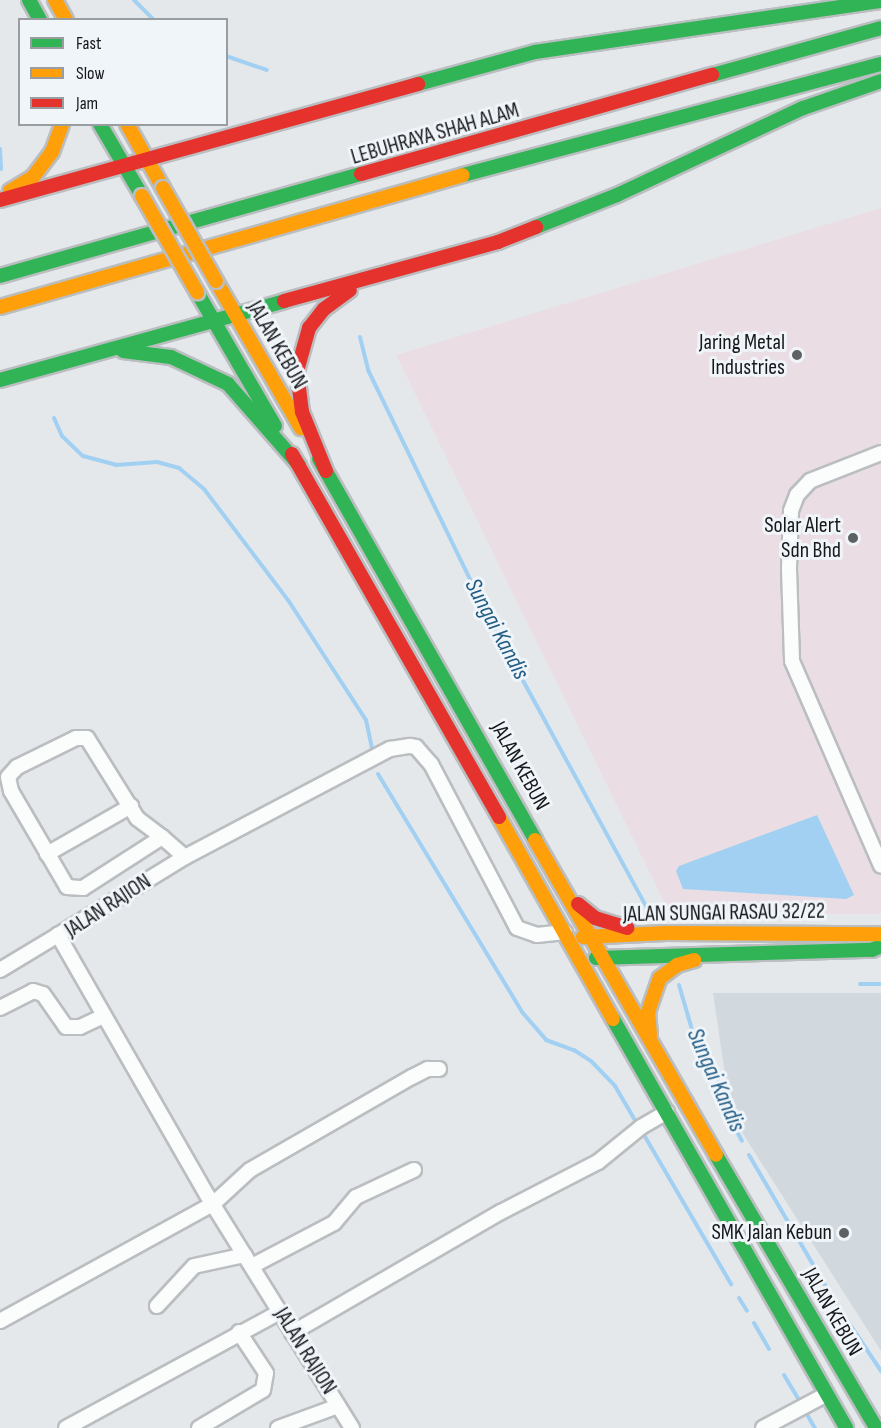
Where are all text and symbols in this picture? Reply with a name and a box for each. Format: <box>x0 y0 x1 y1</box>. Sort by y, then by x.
legend <box>18 18 228 126</box>
text: Fast <box>76 33 101 54</box>
text: Slow <box>76 63 105 84</box>
text: Jam <box>76 93 98 114</box>
street label: LEBUHRAYA SHAH ALAM <box>348 97 522 171</box>
street label: JALAN KEBUN <box>241 296 313 394</box>
place label: Jaring Metal Industries <box>699 329 785 380</box>
marker: Jaring Metal Industries <box>790 348 804 362</box>
place label: Solar Alert Sdn Bhd <box>764 512 841 564</box>
marker: Solar Alert Sdn Bhd <box>846 531 860 545</box>
water label: Sungai Kandis <box>458 574 536 684</box>
street label: JALAN KEBUN <box>485 717 555 815</box>
street label: JALAN RAJION <box>60 868 156 944</box>
street label: JALAN SUNGAI RASAU 32/22 <box>623 898 825 928</box>
water label: Sungai Kandis <box>680 1024 752 1136</box>
place label: SMK Jalan Kebun <box>711 1220 832 1246</box>
marker: SMK Jalan Kebun <box>837 1226 851 1240</box>
street label: JALAN KEBUN <box>796 1263 868 1361</box>
street label: JALAN RAJION <box>268 1303 342 1399</box>

